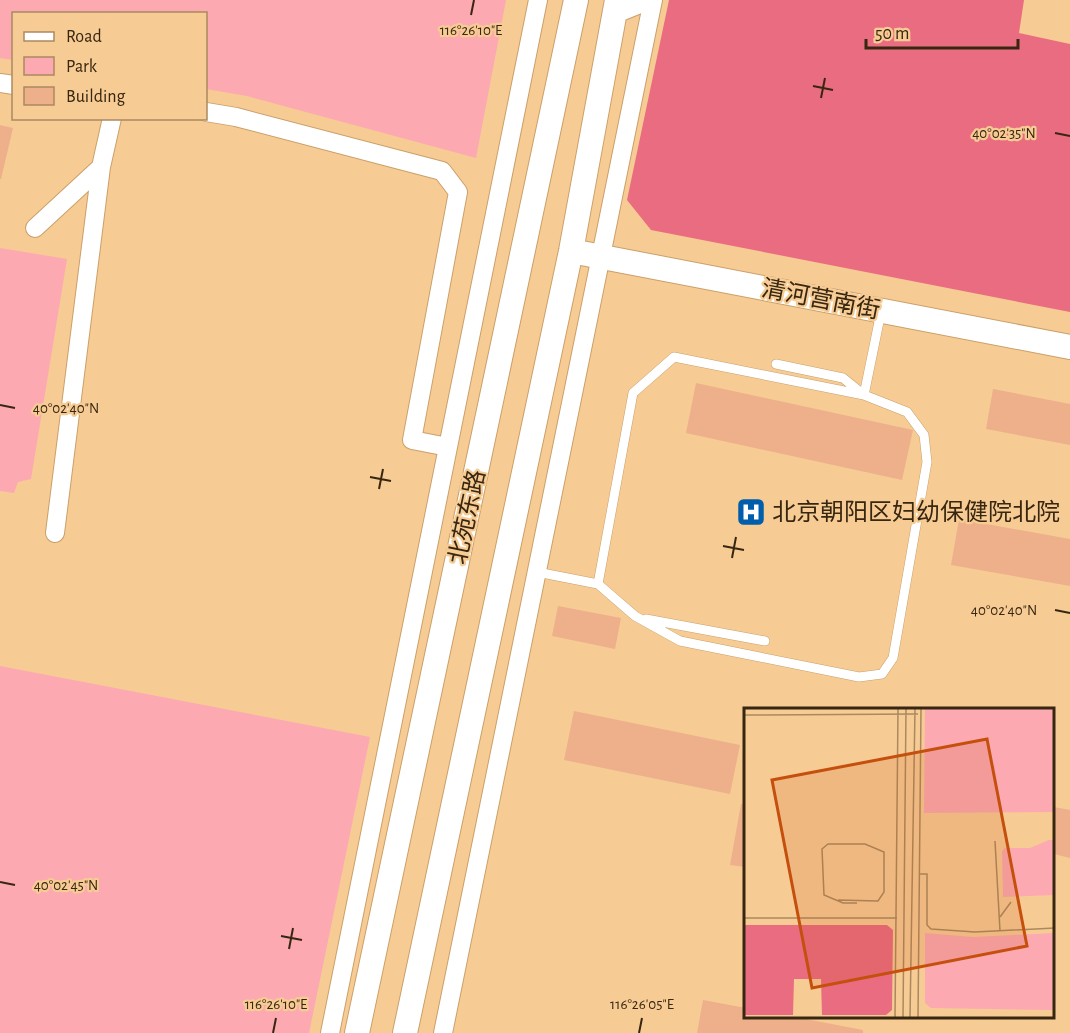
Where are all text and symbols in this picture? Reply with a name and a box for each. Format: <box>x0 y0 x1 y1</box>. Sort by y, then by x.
legend <box>12 12 207 120</box>
scale bar <box>866 12 1018 50</box>
text: 116°26'10"E <box>440 23 502 38</box>
text: 50 m <box>875 25 909 43</box>
text: Road <box>66 28 102 46</box>
text: Park <box>66 58 98 76</box>
text: Building <box>66 88 126 106</box>
text: 40°02'35"N <box>972 126 1036 141</box>
street label: 清河营南街 <box>760 275 882 323</box>
text: 40°02'40"N <box>33 401 99 416</box>
street label: 北苑东路 <box>444 467 490 567</box>
hospital icon: 北京朝阳区妇幼保健院北院 <box>735 496 767 528</box>
place label: 北京朝阳区妇幼保健院北院 <box>772 499 1060 525</box>
text: 40°02'40"N <box>971 603 1037 618</box>
inset map <box>744 708 1055 1018</box>
text: 40°02'45"N <box>34 878 98 893</box>
text: 116°26'10"E <box>245 997 307 1012</box>
text: 116°26'05"E <box>610 997 674 1012</box>

